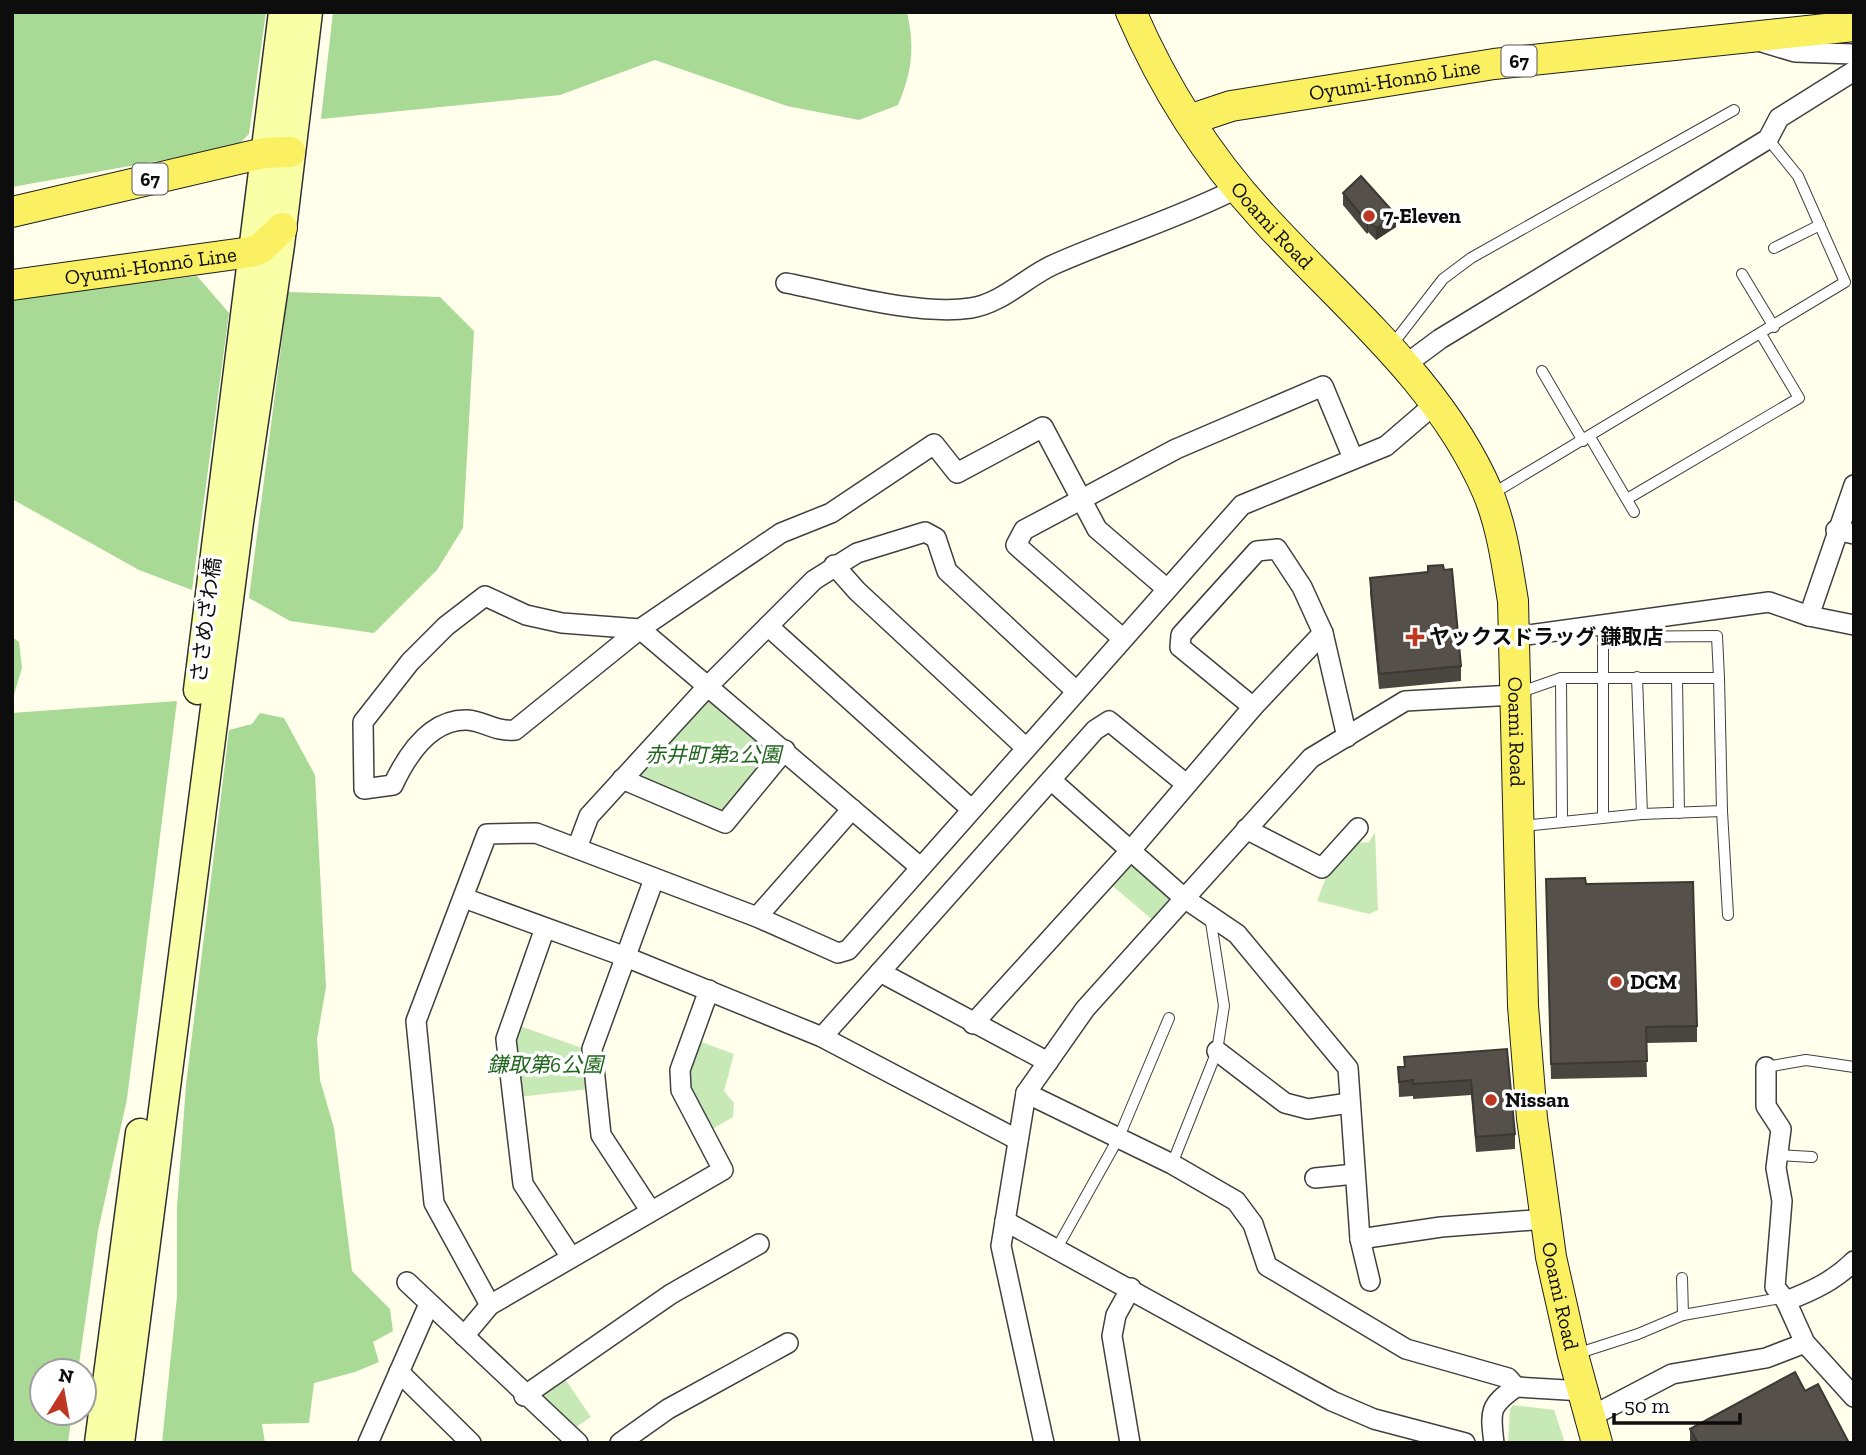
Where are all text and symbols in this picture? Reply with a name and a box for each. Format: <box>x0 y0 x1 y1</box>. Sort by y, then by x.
road number: 67 <box>1502 45 1536 76</box>
street label: Oyumi-Honnō Line <box>1307 53 1482 105</box>
road number: 67 <box>132 164 168 195</box>
street label: Ooami Road <box>1226 176 1319 274</box>
place label: 7-Eleven <box>1383 203 1462 228</box>
marker: 7-Eleven <box>1361 208 1377 224</box>
street label: Oyumi-Honnō Line <box>63 241 238 290</box>
street label: ささめざわ橋 <box>185 556 226 684</box>
place label: ヤックスドラッグ 鎌取店 <box>1429 624 1663 649</box>
marker: ヤックスドラッグ 鎌取店 <box>1407 629 1423 645</box>
street label: Ooami Road <box>1503 676 1531 788</box>
park label: 赤井町第2公園 <box>645 742 784 767</box>
place label: DCM <box>1630 969 1677 994</box>
marker: DCM <box>1608 974 1624 990</box>
park label: 鎌取第6公園 <box>487 1052 606 1077</box>
place label: Nissan <box>1505 1087 1570 1112</box>
marker: Nissan <box>1483 1092 1499 1108</box>
street label: Ooami Road <box>1537 1240 1585 1353</box>
north arrow <box>28 1357 98 1427</box>
text: N <box>57 1363 75 1388</box>
scale bar <box>1614 1382 1740 1426</box>
text: 50 m <box>1624 1393 1670 1418</box>

